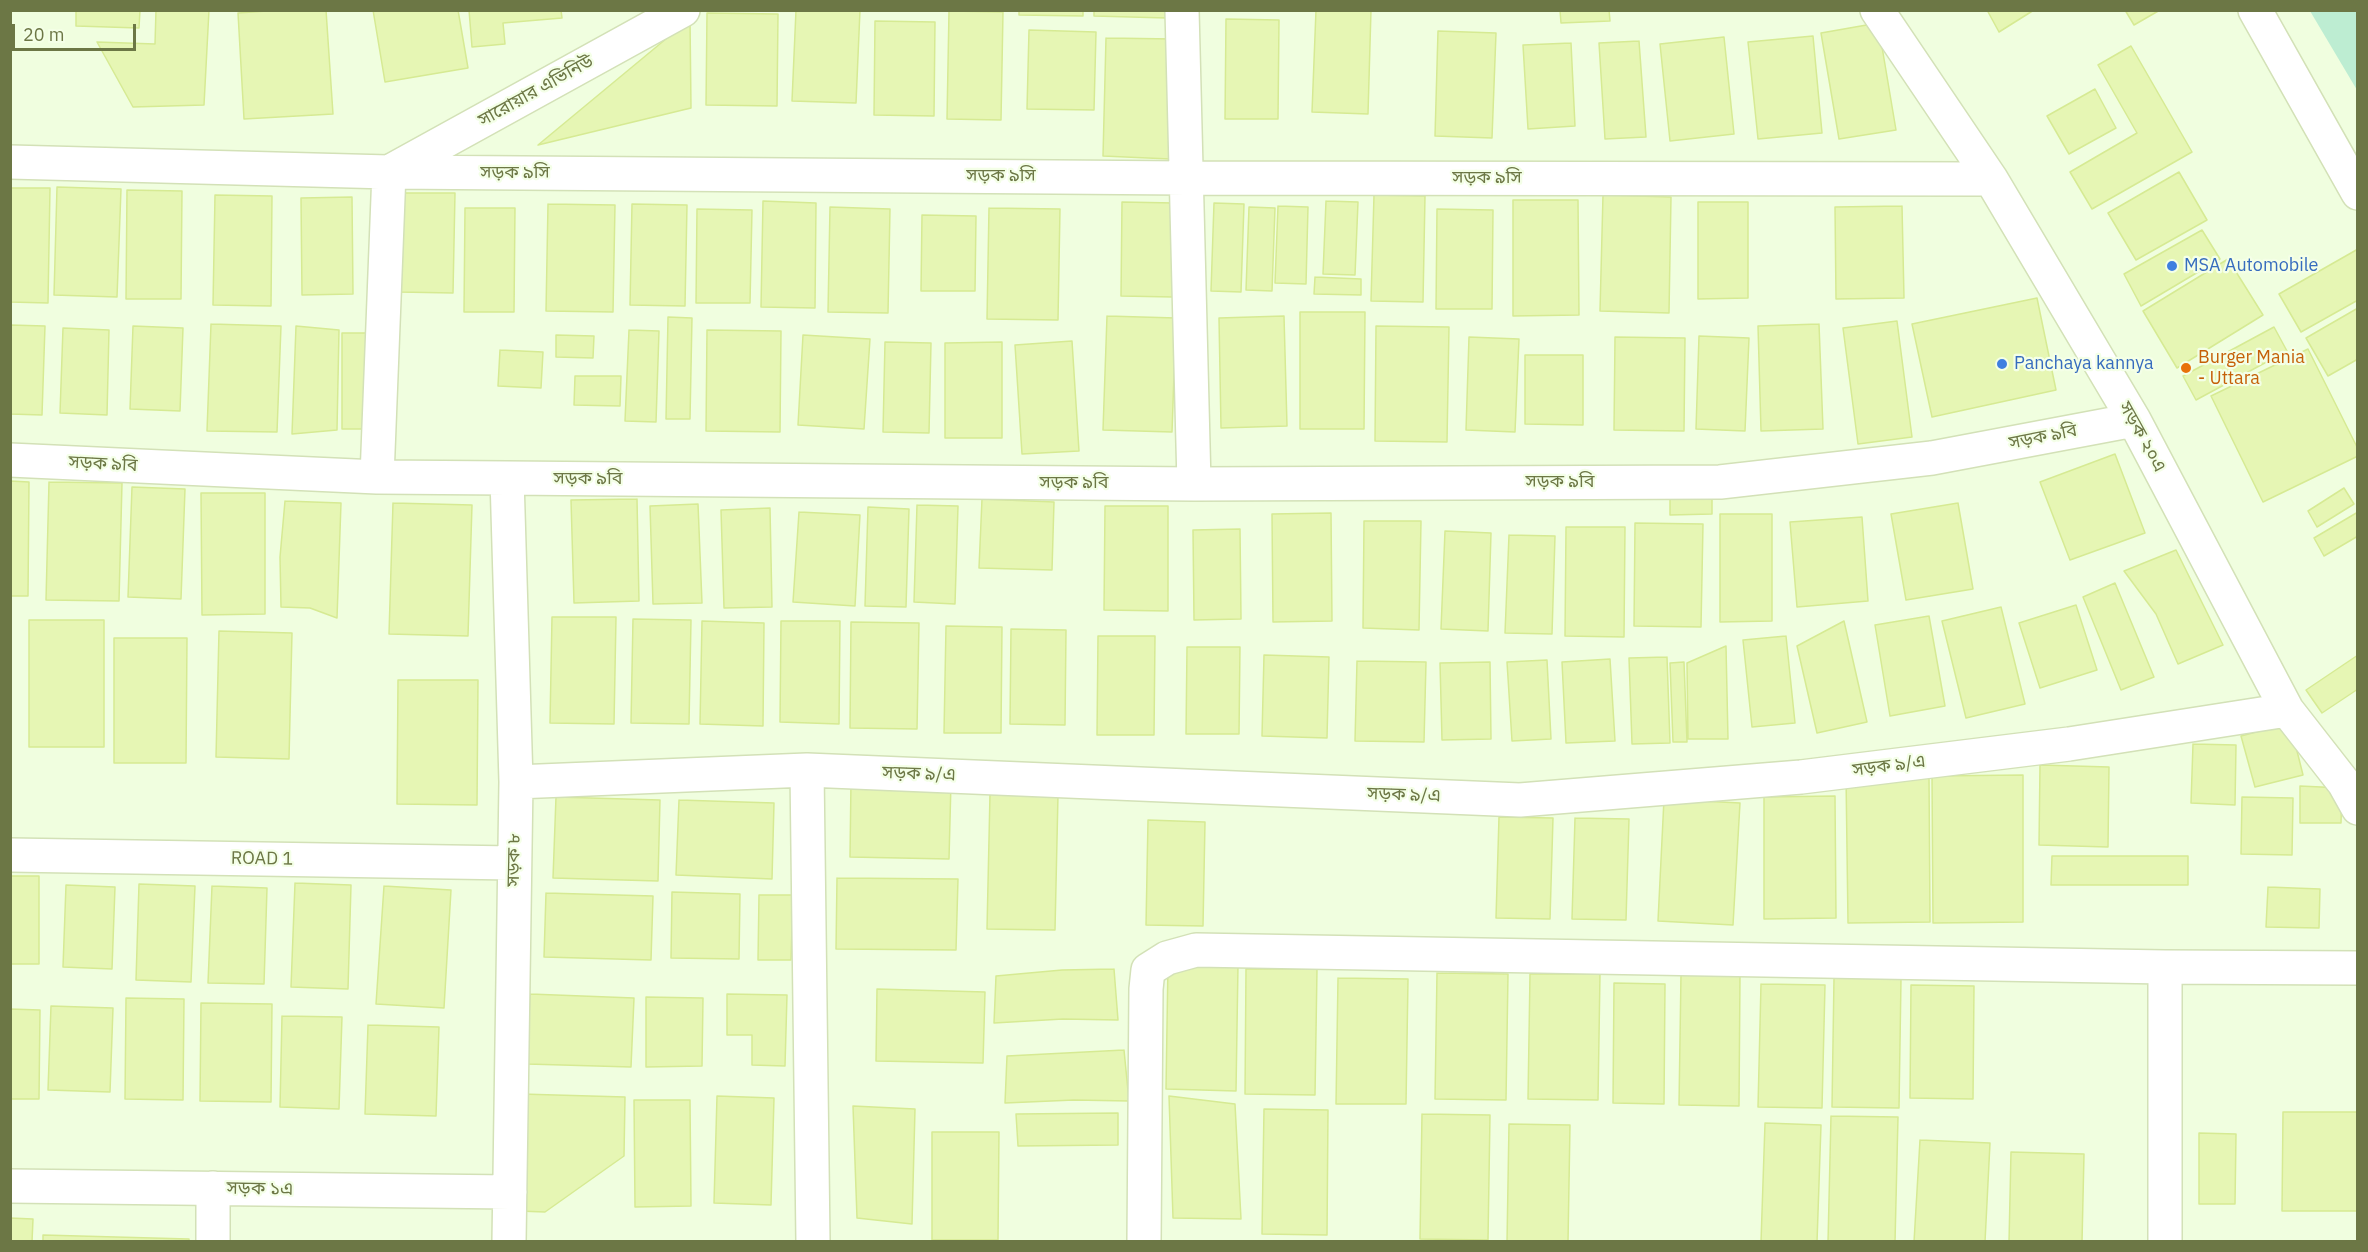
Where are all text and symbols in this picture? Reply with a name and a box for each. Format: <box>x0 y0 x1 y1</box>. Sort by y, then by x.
scale bar <box>15 12 140 50</box>
text: 20 m <box>23 23 65 46</box>
street label: সারোয়ার এভিনিউ <box>475 51 597 131</box>
street label: সড়ক ৯সি <box>480 162 550 184</box>
street label: সড়ক ৯সি <box>966 165 1036 187</box>
street label: সড়ক ৯সি <box>1452 167 1522 189</box>
place label: MSA Automobile <box>2184 255 2318 277</box>
marker: MSA Automobile <box>2165 259 2179 273</box>
place label: Burger Mania - Uttara <box>2198 347 2305 389</box>
place label: Panchaya kannya <box>2014 353 2154 375</box>
marker: Panchaya kannya <box>1995 357 2009 371</box>
marker: Burger Mania - Uttara <box>2179 361 2193 375</box>
street label: সড়ক ২০এ <box>2114 398 2170 476</box>
street label: সড়ক ৯বি <box>2007 420 2079 454</box>
street label: সড়ক ৯বি <box>68 451 138 477</box>
street label: সড়ক ৯বি <box>554 468 622 490</box>
street label: সড়ক ৯বি <box>1526 471 1594 493</box>
street label: সড়ক ৯বি <box>1040 472 1108 494</box>
street label: সড়ক ৯/এ <box>1851 751 1927 781</box>
street label: সড়ক ৯/এ <box>882 762 956 786</box>
street label: সড়ক ৯/এ <box>1367 783 1441 807</box>
street label: সড়ক ৮ <box>503 833 525 887</box>
street label: ROAD 1 <box>231 848 293 870</box>
street label: সড়ক ১এ <box>227 1178 293 1200</box>

